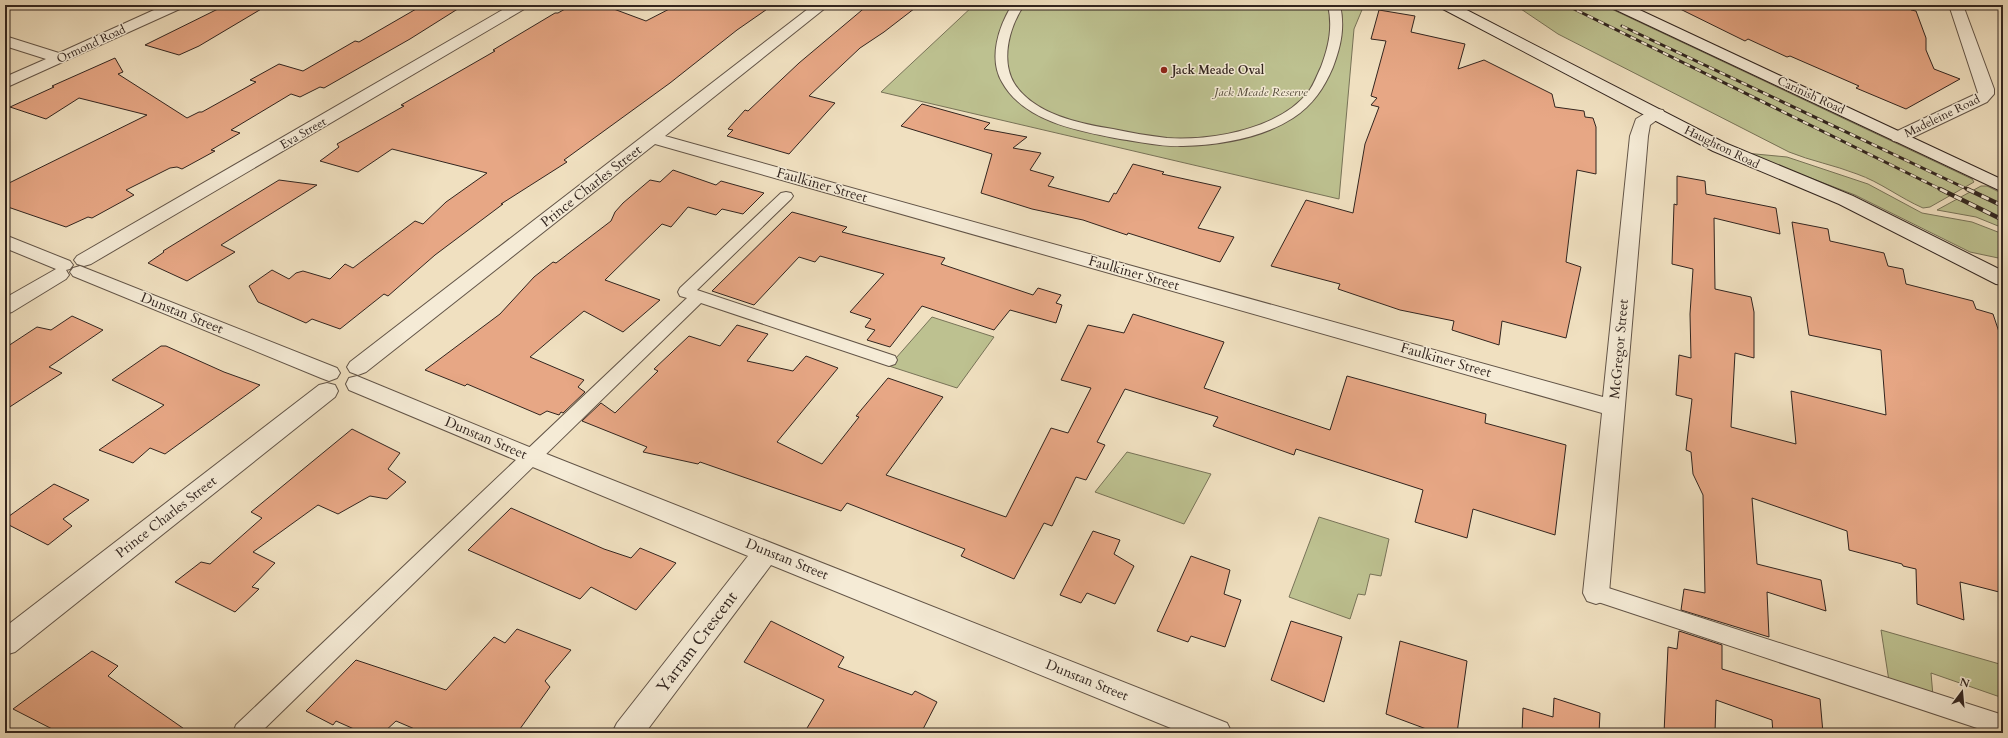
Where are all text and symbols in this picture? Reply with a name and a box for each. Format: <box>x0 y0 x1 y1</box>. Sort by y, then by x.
street label: Ormond Road <box>54 21 129 67</box>
place label: Jack Meade Oval <box>1170 62 1265 78</box>
marker: Jack Meade Oval <box>1159 65 1169 75</box>
street label: Carinish Road <box>1775 72 1848 118</box>
park label: Jack Meade Reserve <box>1211 84 1308 100</box>
street label: Madeleine Road <box>1902 91 1983 141</box>
street label: Eva Street <box>277 113 329 153</box>
street label: Haughton Road <box>1682 122 1763 172</box>
street label: Prince Charles Street <box>537 140 646 231</box>
street label: Faulkiner Street <box>774 163 870 207</box>
street label: Faulkiner Street <box>1086 251 1182 295</box>
street label: Dunstan Street <box>138 288 227 338</box>
street label: McGregor Street <box>1605 298 1633 400</box>
street label: Faulkiner Street <box>1398 338 1494 382</box>
street label: Dunstan Street <box>442 412 531 464</box>
street label: Prince Charles Street <box>112 471 221 562</box>
street label: Dunstan Street <box>743 534 832 584</box>
street label: Yarram Crescent <box>651 586 743 698</box>
street label: Dunstan Street <box>1043 655 1132 705</box>
north arrow <box>1942 672 1982 712</box>
text: N <box>1958 674 1972 692</box>

